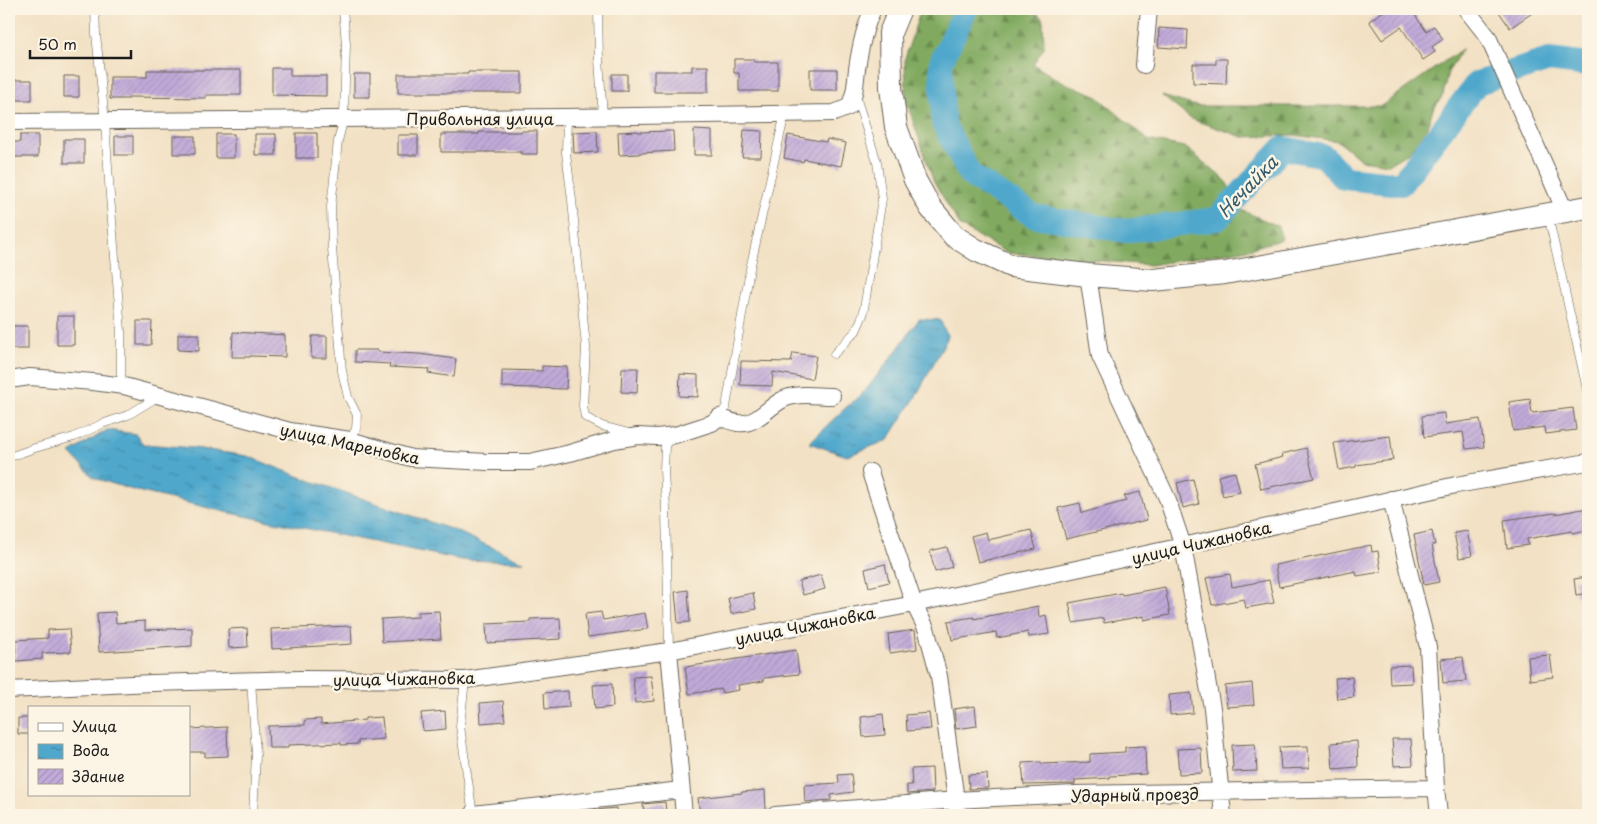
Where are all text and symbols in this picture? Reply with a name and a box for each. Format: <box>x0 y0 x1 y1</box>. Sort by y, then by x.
scale bar <box>30 28 131 60</box>
text: 50 m <box>38 32 77 55</box>
street label: Привольная улица <box>406 106 554 130</box>
water label: Нечайка <box>1211 149 1284 223</box>
street label: улица Мареновка <box>278 416 422 470</box>
street label: улица Чижановка <box>1129 514 1273 570</box>
street label: улица Чижановка <box>733 600 877 650</box>
street label: улица Чижановка <box>333 665 475 691</box>
legend <box>28 706 190 796</box>
text: Улица <box>72 714 117 737</box>
text: Вода <box>72 738 110 761</box>
text: Здание <box>72 764 125 787</box>
street label: Ударный проезд <box>1071 781 1199 807</box>

